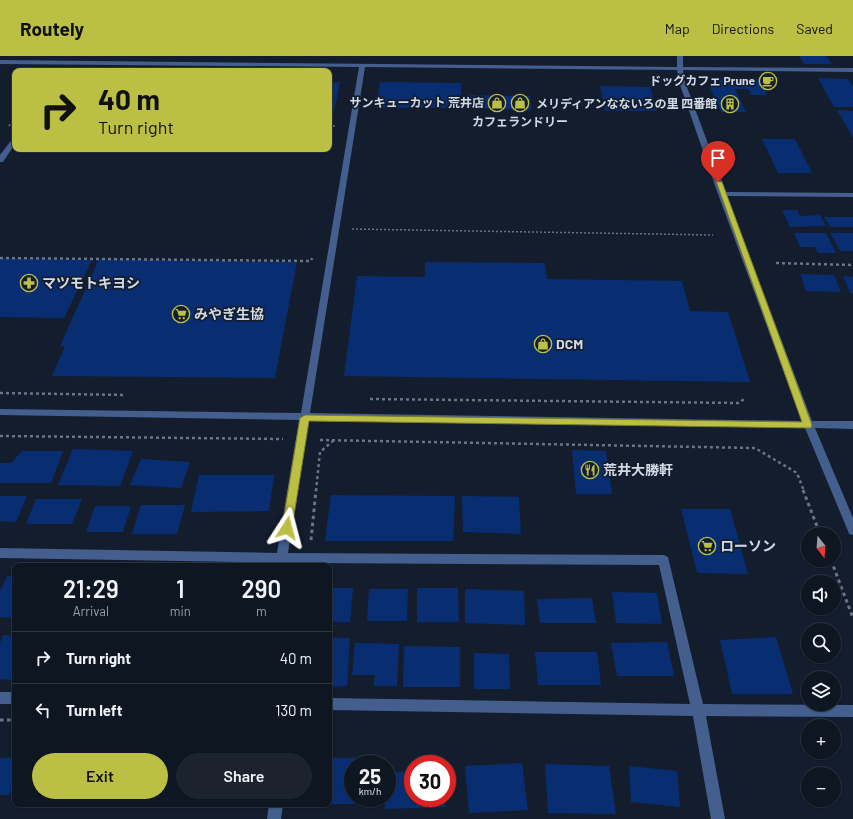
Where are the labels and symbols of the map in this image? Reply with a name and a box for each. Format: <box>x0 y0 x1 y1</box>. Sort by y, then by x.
cafe icon: ドッグカフェ Prune <box>758 71 778 91</box>
place label: ドッグカフェ Prune <box>649 73 755 87</box>
shop icon: サンキューカット 荒井店 <box>487 93 507 113</box>
shop icon: カフェランドリー <box>510 93 530 113</box>
building icon: メリディアンなないろの里 四番館 <box>720 94 740 114</box>
place label: サンキューカット 荒井店 <box>350 95 484 109</box>
place label: メリディアンなないろの里 四番館 <box>536 96 717 110</box>
place label: カフェランドリー <box>472 114 568 128</box>
pin <box>701 141 735 182</box>
pharmacy icon: マツモトキヨシ <box>19 273 39 293</box>
place label: マツモトキヨシ <box>42 274 140 291</box>
supermarket icon: みやぎ生協 <box>171 304 191 324</box>
place label: みやぎ生協 <box>194 305 264 322</box>
shop icon: DCM <box>533 334 553 354</box>
place label: DCM <box>556 335 583 352</box>
restaurant icon: 荒井大勝軒 <box>580 460 600 480</box>
place label: 荒井大勝軒 <box>603 461 673 478</box>
position arrow <box>266 507 308 549</box>
north arrow <box>801 527 841 567</box>
supermarket icon: ローソン <box>697 536 717 556</box>
place label: ローソン <box>720 537 776 554</box>
speed limit sign: 30 <box>404 755 456 807</box>

